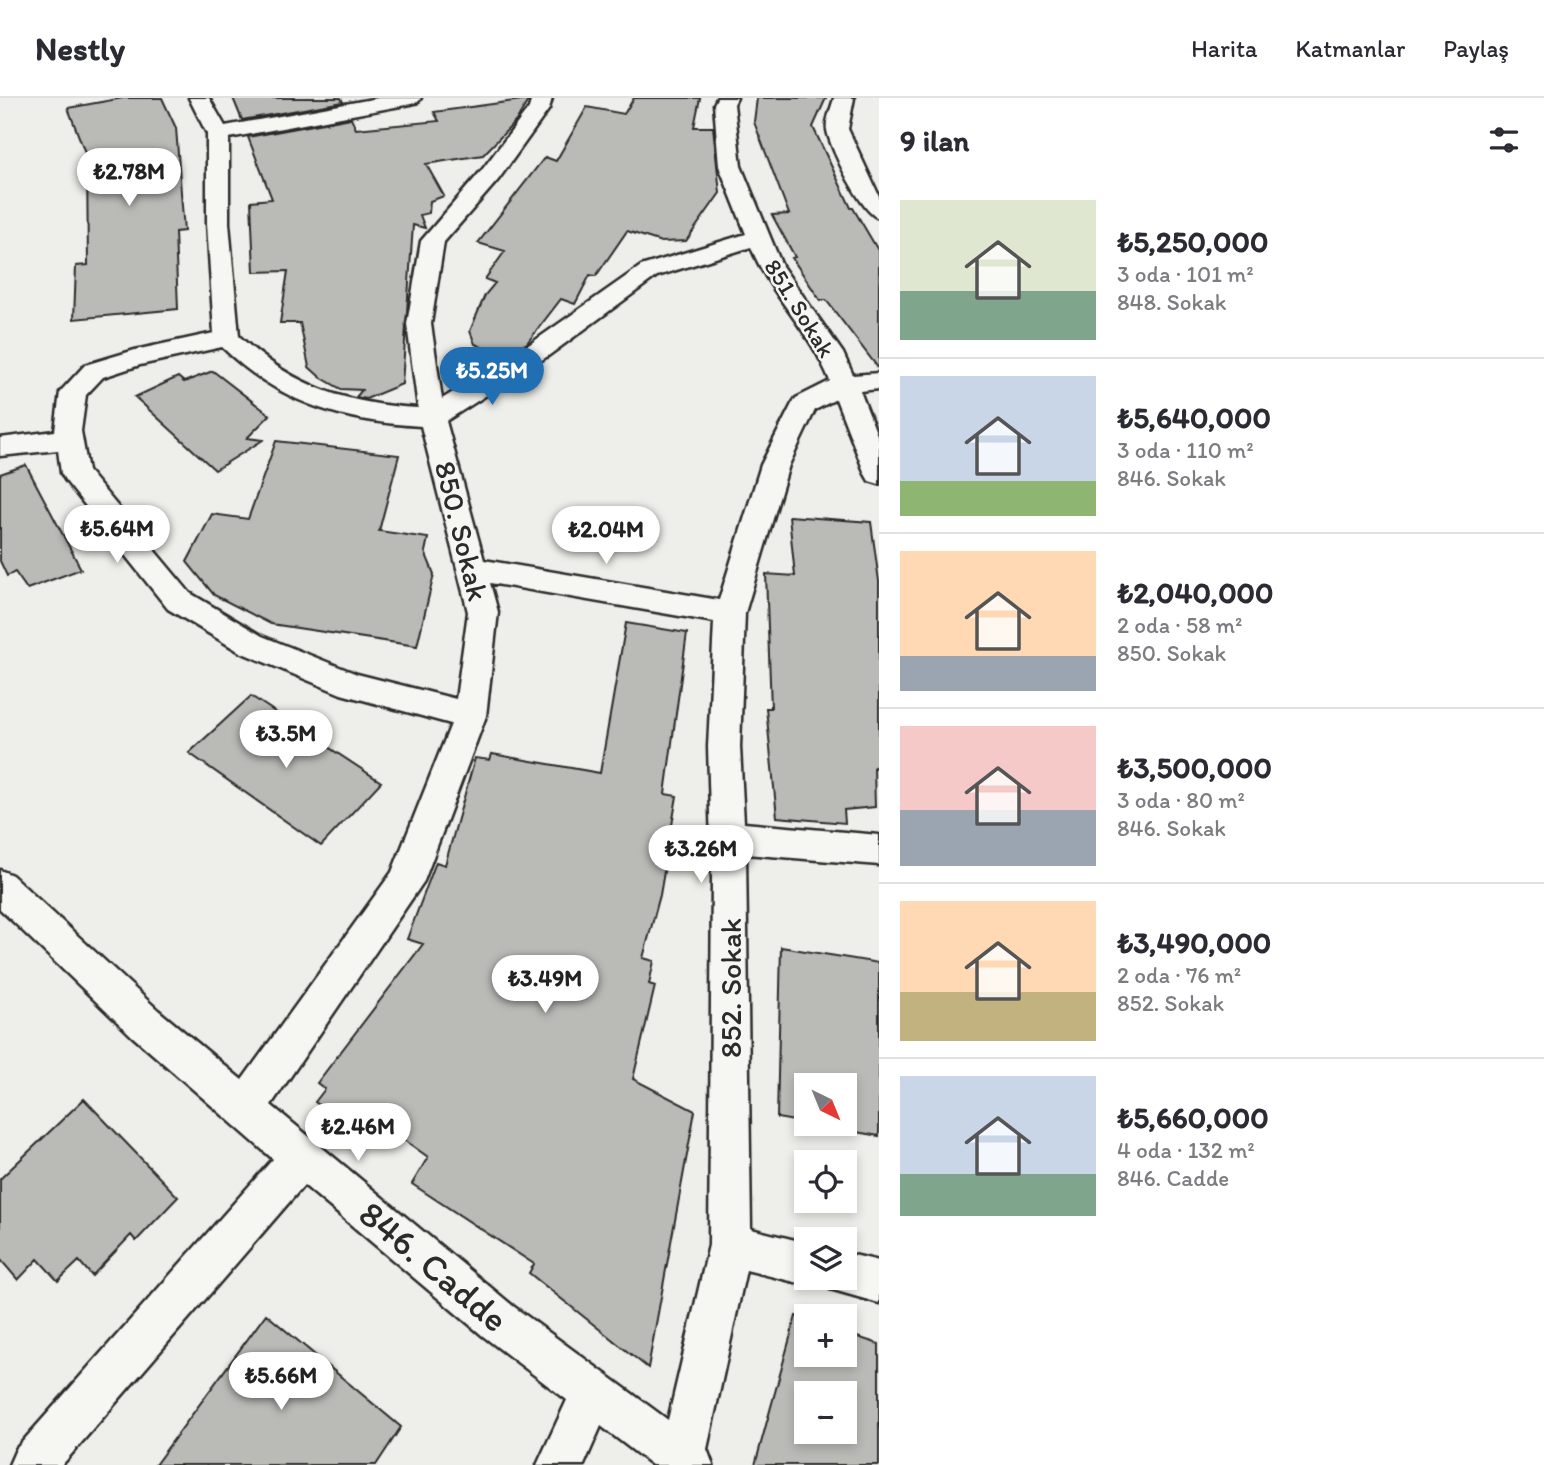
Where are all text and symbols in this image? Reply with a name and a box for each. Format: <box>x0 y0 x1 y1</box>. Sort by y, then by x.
text: Nestly <box>35 29 125 68</box>
text: Harita <box>1191 34 1257 63</box>
text: Katmanlar <box>1295 34 1405 63</box>
text: Paylaş <box>1443 34 1509 63</box>
icon: filters <box>1485 121 1523 159</box>
text: 9 ilan <box>900 122 969 159</box>
pin: ₺2.78M <box>72 148 186 208</box>
text: ₺2.78M <box>93 157 165 185</box>
text: ₺5,250,000 <box>1117 223 1269 260</box>
icon: home <box>956 228 1040 312</box>
street label: 851. Sokak <box>758 253 842 363</box>
text: 3 oda · 101 m² <box>1117 260 1254 288</box>
text: 848. Sokak <box>1117 288 1227 316</box>
pin: ₺5.25M <box>435 348 549 407</box>
text: ₺5.25M <box>456 356 528 384</box>
text: ₺5,640,000 <box>1117 399 1271 436</box>
icon: home <box>956 404 1040 488</box>
text: 3 oda · 110 m² <box>1117 436 1254 464</box>
street label: 850. Sokak <box>427 457 497 605</box>
text: 846. Sokak <box>1117 464 1226 492</box>
pin: ₺5.64M <box>60 505 174 565</box>
pin: ₺2.04M <box>549 506 663 566</box>
text: ₺5.64M <box>80 514 154 542</box>
text: ₺2.04M <box>568 515 644 543</box>
text: ₺2,040,000 <box>1117 574 1274 611</box>
icon: home <box>956 579 1040 663</box>
text: 2 oda · 58 m² <box>1117 611 1242 639</box>
text: 850. Sokak <box>1117 639 1226 667</box>
pin: ₺3.5M <box>237 710 335 770</box>
text: ₺3.5M <box>256 719 316 747</box>
text: ₺3,500,000 <box>1117 749 1272 786</box>
icon: home <box>956 754 1040 838</box>
text: 3 oda · 80 m² <box>1117 786 1245 814</box>
text: 846. Sokak <box>1117 814 1226 842</box>
pin: ₺3.26M <box>644 826 758 885</box>
text: ₺3.26M <box>665 834 737 862</box>
street label: 852. Sokak <box>712 918 749 1058</box>
text: ₺3,490,000 <box>1117 924 1271 961</box>
icon: home <box>956 929 1040 1013</box>
pin: ₺3.49M <box>488 956 602 1015</box>
text: 2 oda · 76 m² <box>1117 961 1241 989</box>
text: ₺3.49M <box>508 964 582 992</box>
text: 852. Sokak <box>1117 989 1224 1017</box>
north arrow <box>794 1073 858 1136</box>
map controls <box>794 1073 857 1444</box>
text: ₺5,660,000 <box>1117 1099 1269 1136</box>
pin: ₺2.46M <box>301 1104 415 1163</box>
icon: home <box>956 1104 1040 1188</box>
text: ₺2.46M <box>321 1112 395 1140</box>
text: 4 oda · 132 m² <box>1117 1136 1255 1164</box>
button: locate <box>794 1150 857 1213</box>
text: 846. Cadde <box>1117 1164 1229 1192</box>
street label: 846. Cadde <box>351 1191 517 1341</box>
button: layers <box>794 1227 857 1290</box>
button: + <box>794 1304 857 1367</box>
pin: ₺5.66M <box>224 1352 338 1412</box>
text: ₺5.66M <box>245 1361 317 1389</box>
button: − <box>794 1381 857 1444</box>

